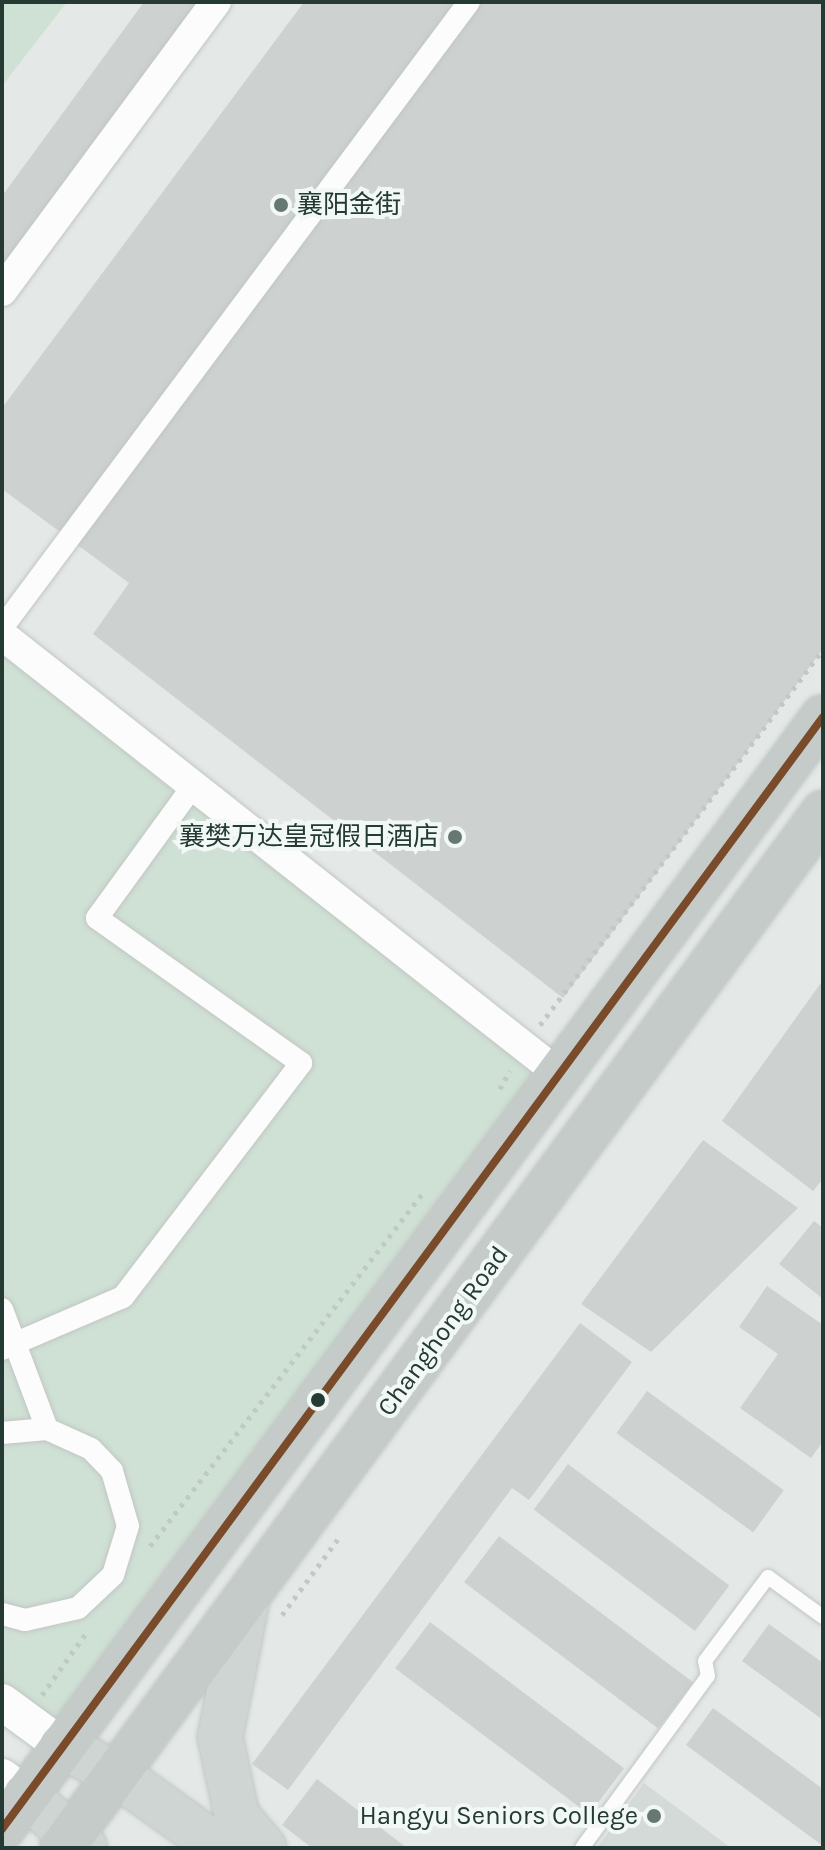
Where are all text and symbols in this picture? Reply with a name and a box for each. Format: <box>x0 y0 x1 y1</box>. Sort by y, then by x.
place label: 襄阳金街 <box>297 189 401 221</box>
marker: 襄阳金街 <box>272 196 290 214</box>
place label: 襄樊万达皇冠假日酒店 <box>179 821 439 853</box>
marker: 襄樊万达皇冠假日酒店 <box>446 828 464 846</box>
street label: Changhong Road <box>371 1240 515 1422</box>
unlabelled marker <box>310 1392 326 1408</box>
place label: Hangyu Seniors College <box>359 1800 638 1832</box>
marker: Hangyu Seniors College <box>645 1807 663 1825</box>

